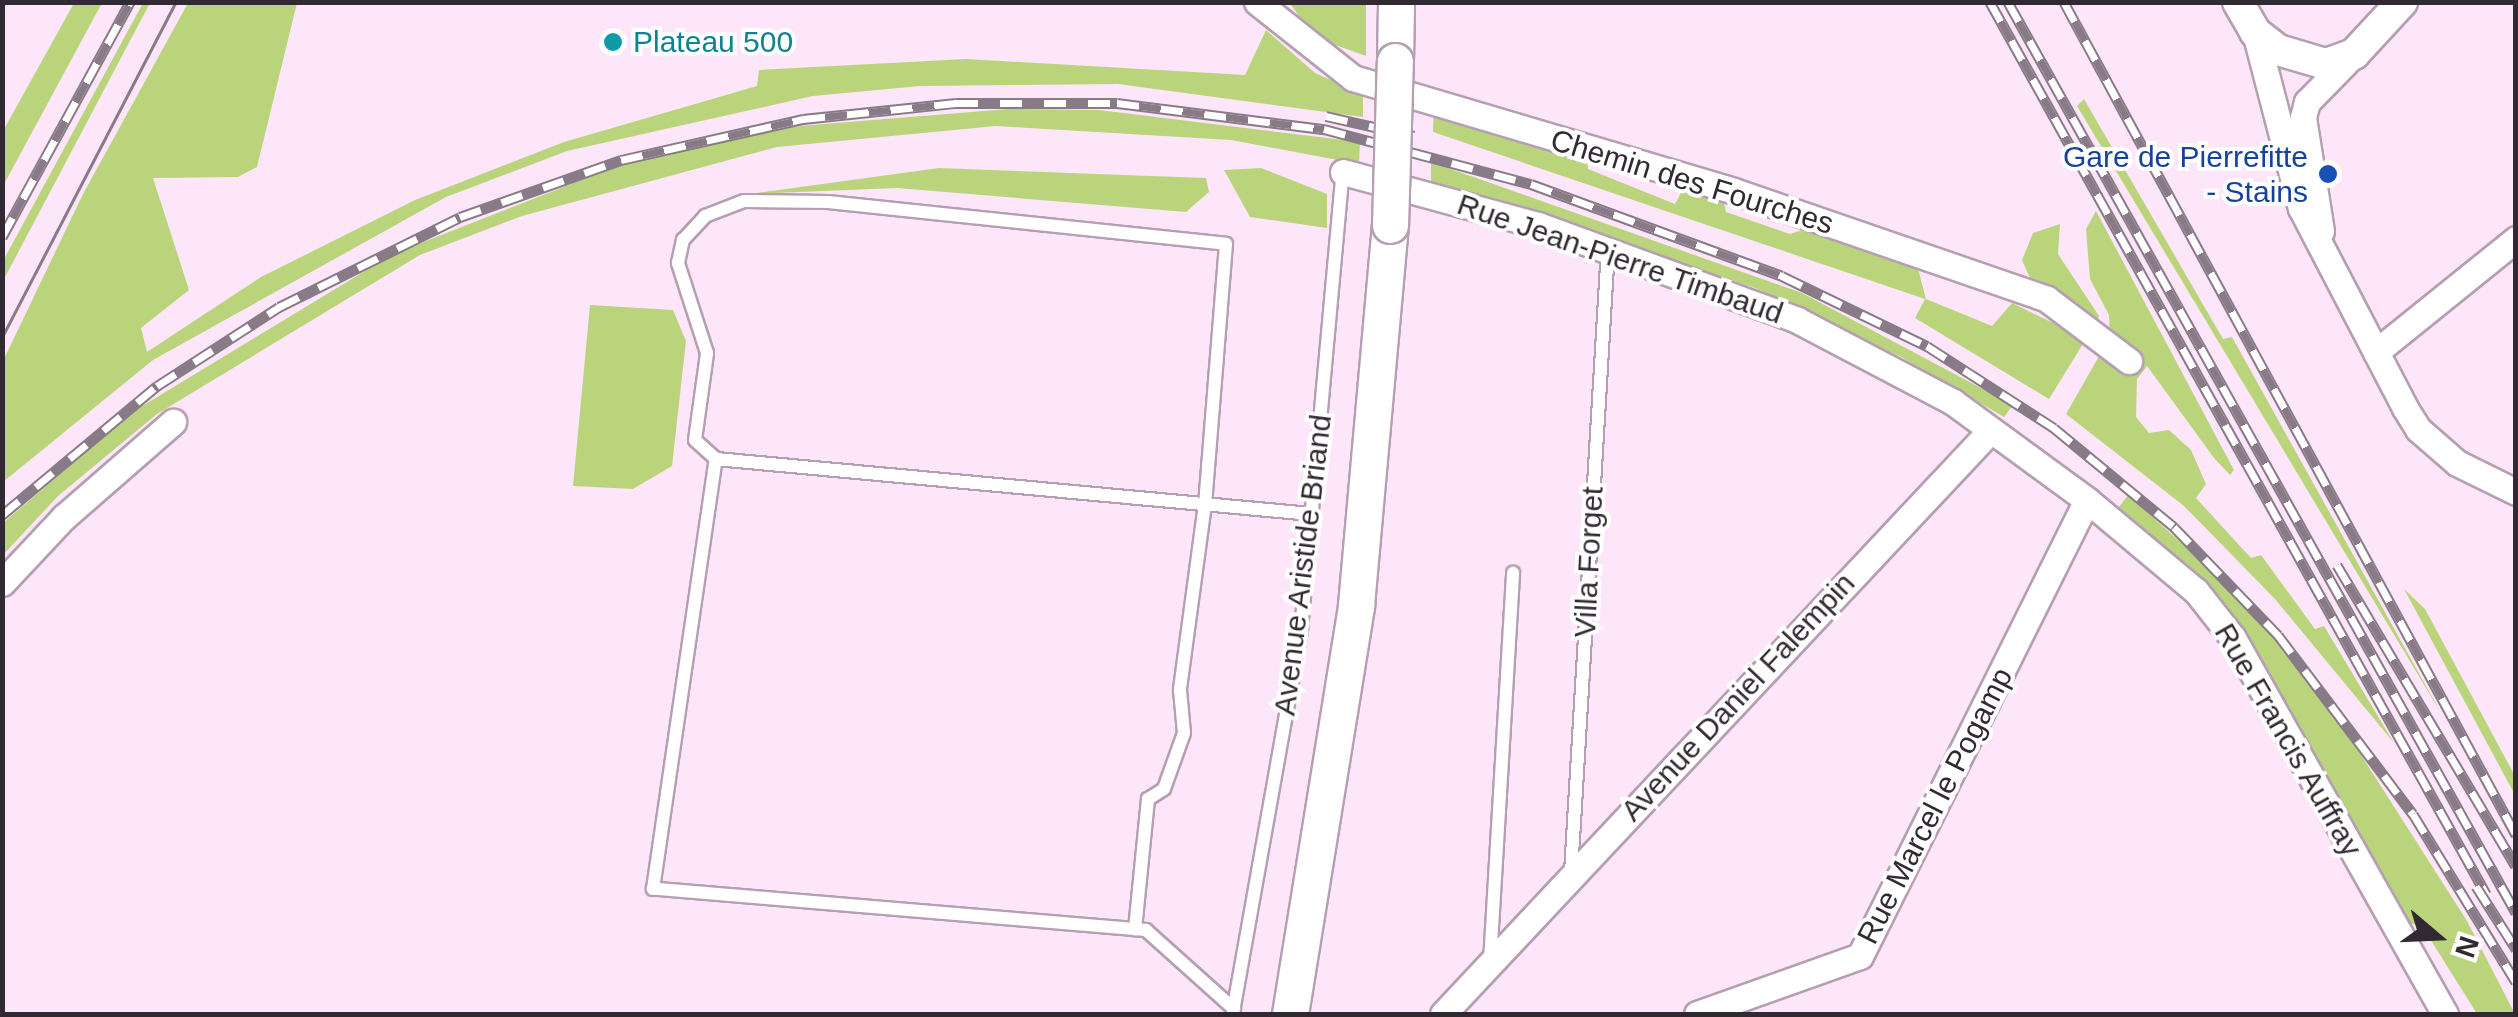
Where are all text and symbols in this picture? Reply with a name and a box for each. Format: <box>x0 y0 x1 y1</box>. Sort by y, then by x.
place label: Plateau 500 <box>633 24 793 60</box>
marker: Plateau 500 <box>602 31 624 53</box>
street label: Chemin des Fourches <box>1546 122 1838 242</box>
place label: Gare de Pierrefitte - Stains <box>2063 139 2308 210</box>
marker: Gare de Pierrefitte - Stains <box>2317 163 2339 185</box>
street label: Rue Jean-Pierre Timbaud <box>1452 186 1788 332</box>
street label: Avenue Aristide Briand <box>1267 412 1339 718</box>
street label: Villa Forget <box>1567 486 1611 638</box>
street label: Avenue Daniel Falempin <box>1614 565 1862 829</box>
street label: Rue Francis Auffray <box>2206 616 2370 864</box>
street label: Rue Marcel le Pogamp <box>1850 662 2020 950</box>
north arrow <box>2388 887 2488 987</box>
text: N <box>2449 932 2485 962</box>

